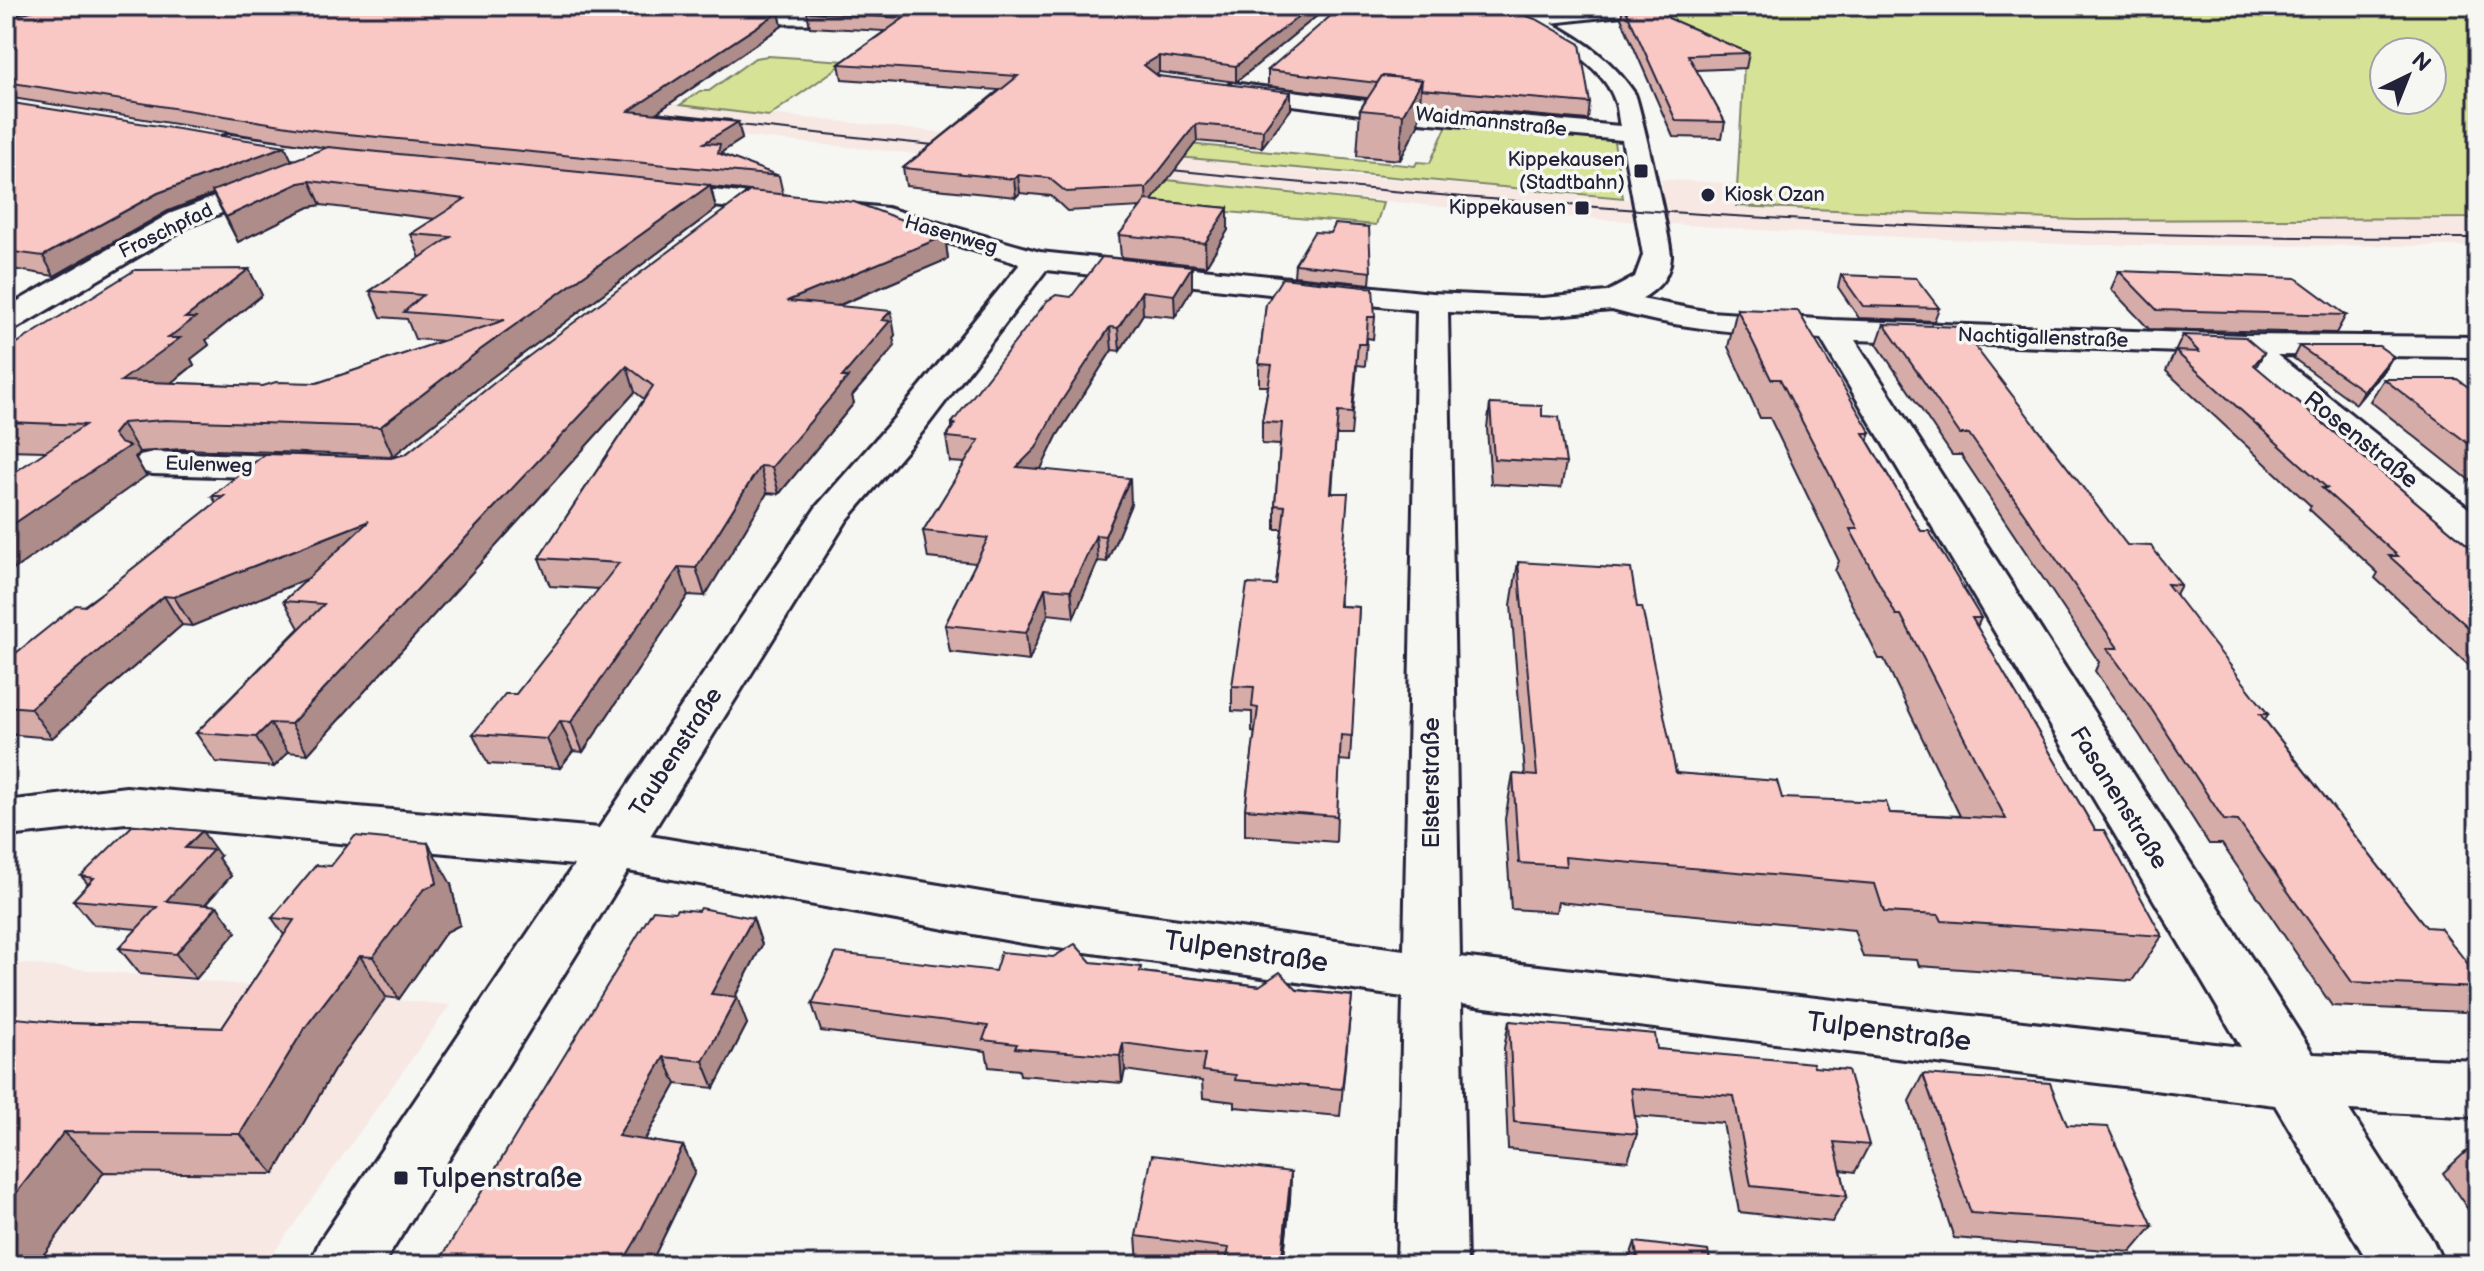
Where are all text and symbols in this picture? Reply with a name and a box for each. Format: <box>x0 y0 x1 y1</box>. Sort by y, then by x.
north arrow <box>2368 36 2448 116</box>
text: N <box>2405 47 2436 78</box>
street label: Waidmannstraße <box>1414 102 1568 142</box>
place label: Kippekausen (Stadtbahn) <box>1507 148 1625 195</box>
marker: Kippekausen (Stadtbahn) <box>1632 162 1650 180</box>
place label: Kiosk Ozan <box>1724 183 1825 207</box>
marker: Kiosk Ozan <box>1699 186 1717 204</box>
place label: Kippekausen <box>1448 196 1566 220</box>
street label: Froschpfad <box>115 198 217 264</box>
marker: Kippekausen <box>1573 199 1591 217</box>
street label: Hasenweg <box>902 210 1000 260</box>
street label: Nachtigallenstraße <box>1957 323 2129 353</box>
street label: Rosenstraße <box>2298 385 2424 495</box>
street label: Eulenweg <box>165 451 253 479</box>
street label: Taubenstraße <box>623 682 729 822</box>
street label: Elsterstraße <box>1417 717 1446 849</box>
street label: Fasanenstraße <box>2064 721 2174 875</box>
street label: Tulpenstraße <box>1162 924 1330 980</box>
street label: Tulpenstraße <box>1805 1006 1973 1058</box>
place label: Tulpenstraße <box>417 1162 582 1195</box>
marker: Tulpenstraße <box>392 1169 410 1187</box>

